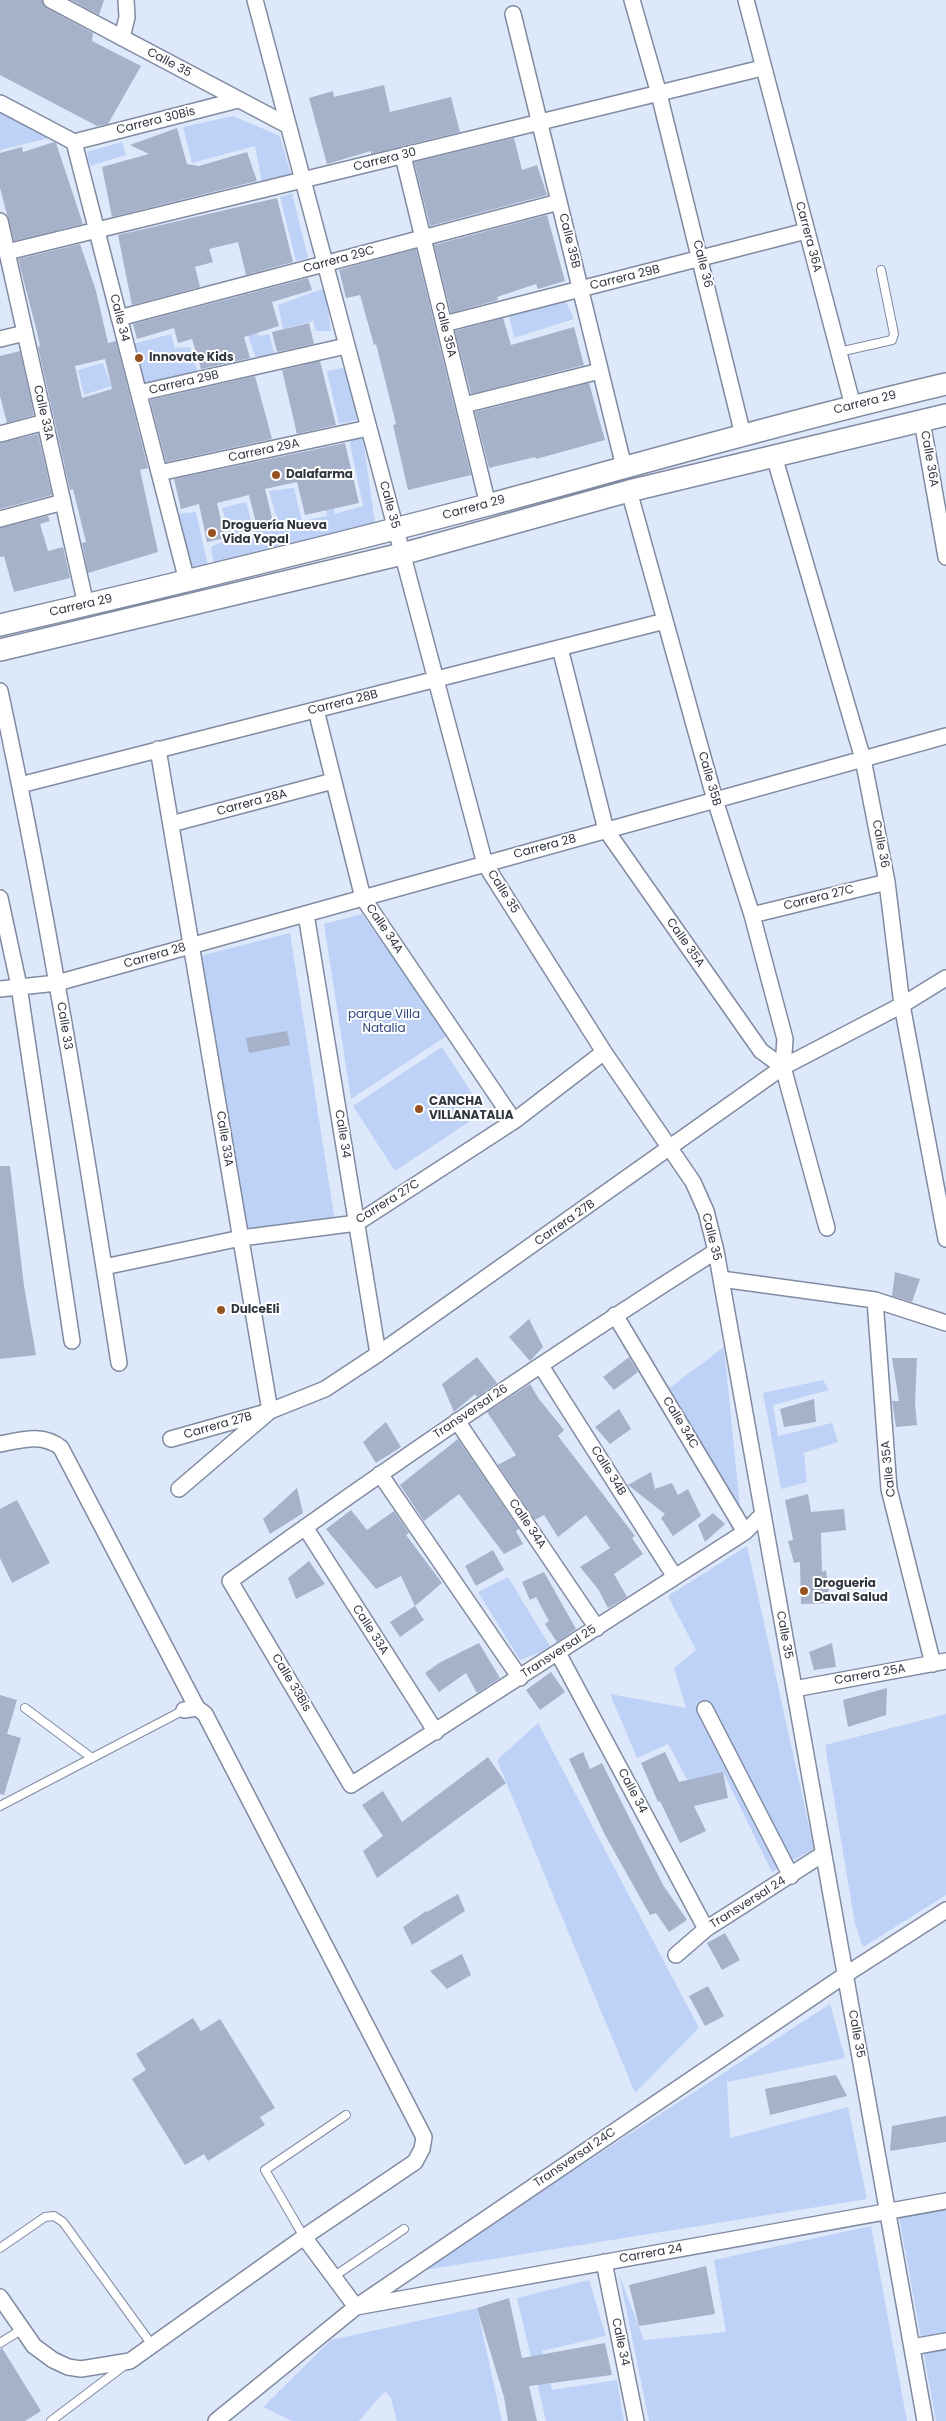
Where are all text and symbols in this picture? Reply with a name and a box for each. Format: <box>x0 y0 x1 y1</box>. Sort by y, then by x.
street label: Calle 35 <box>144 45 194 81</box>
street label: Carrera 30Bis <box>115 104 197 138</box>
street label: Carrera 30 <box>352 145 418 175</box>
street label: Carrera 36A <box>792 200 824 274</box>
street label: Calle 35B <box>555 212 583 270</box>
street label: Calle 36 <box>689 239 715 289</box>
street label: Carrera 29C <box>302 244 376 276</box>
street label: Carrera 29B <box>589 262 661 294</box>
street label: Calle 34 <box>106 293 132 343</box>
street label: Calle 35A <box>431 301 459 359</box>
place label: Innovate Kids <box>149 351 234 365</box>
marker: Innovate Kids <box>133 352 145 364</box>
street label: Carrera 29B <box>148 368 220 398</box>
street label: Calle 33A <box>30 384 56 442</box>
street label: Carrera 29 <box>832 388 898 418</box>
street label: Calle 36A <box>917 430 941 488</box>
street label: Carrera 29A <box>227 436 301 466</box>
place label: Dalafarma <box>286 468 353 482</box>
marker: Dalafarma <box>270 469 282 481</box>
street label: Calle 35 <box>376 480 402 530</box>
street label: Carrera 29 <box>441 493 507 523</box>
place label: Droguería Nueva Vida Yopal <box>222 519 327 547</box>
marker: Droguería Nueva Vida Yopal <box>206 527 218 539</box>
street label: Carrera 29 <box>48 592 114 620</box>
street label: Carrera 28B <box>307 687 379 719</box>
street label: Calle 35B <box>694 750 724 808</box>
street label: Carrera 28A <box>215 787 289 819</box>
street label: Calle 36 <box>868 819 892 869</box>
street label: Carrera 28 <box>512 832 578 862</box>
street label: Calle 35 <box>484 868 522 916</box>
street label: Carrera 27C <box>782 882 856 914</box>
street label: Calle 34A <box>362 902 406 956</box>
street label: Calle 35A <box>663 916 707 970</box>
street label: Carrera 28 <box>122 940 188 972</box>
street label: Calle 33 <box>53 1001 75 1051</box>
park label: parque Villa Natalia <box>348 1008 420 1036</box>
place label: CANCHA VILLANATALIA <box>429 1095 514 1123</box>
marker: CANCHA VILLANATALIA <box>413 1103 425 1115</box>
street label: Calle 34 <box>331 1109 353 1159</box>
street label: Calle 33A <box>212 1110 236 1168</box>
street label: Carrera 27C <box>354 1177 422 1227</box>
street label: Carrera 27B <box>532 1197 598 1249</box>
street label: Calle 35 <box>698 1212 724 1262</box>
place label: DulceEli <box>231 1303 280 1317</box>
marker: DulceEli <box>215 1304 227 1316</box>
street label: Transversal 26 <box>431 1382 511 1442</box>
street label: Calle 34C <box>659 1395 701 1451</box>
street label: Carrera 27B <box>182 1409 254 1443</box>
street label: Calle 35A <box>879 1440 899 1498</box>
street label: Calle 34B <box>587 1443 629 1499</box>
street label: Calle 34A <box>505 1497 549 1551</box>
place label: Drogueria Daval Salud <box>814 1577 888 1605</box>
marker: Drogueria Daval Salud <box>798 1585 810 1597</box>
street label: Calle 33A <box>349 1603 391 1657</box>
street label: Calle 35 <box>773 1610 795 1660</box>
street label: Transversal 25 <box>519 1622 599 1682</box>
street label: Calle 33Bis <box>268 1652 314 1714</box>
street label: Carrera 25A <box>833 1662 907 1688</box>
street label: Calle 34 <box>614 1766 650 1816</box>
street label: Transversal 24 <box>707 1874 789 1932</box>
street label: Calle 35 <box>845 2009 867 2059</box>
street label: Transversal 24C <box>531 2125 619 2191</box>
street label: Carrera 24 <box>618 2241 684 2267</box>
street label: Calle 34 <box>608 2317 632 2367</box>

